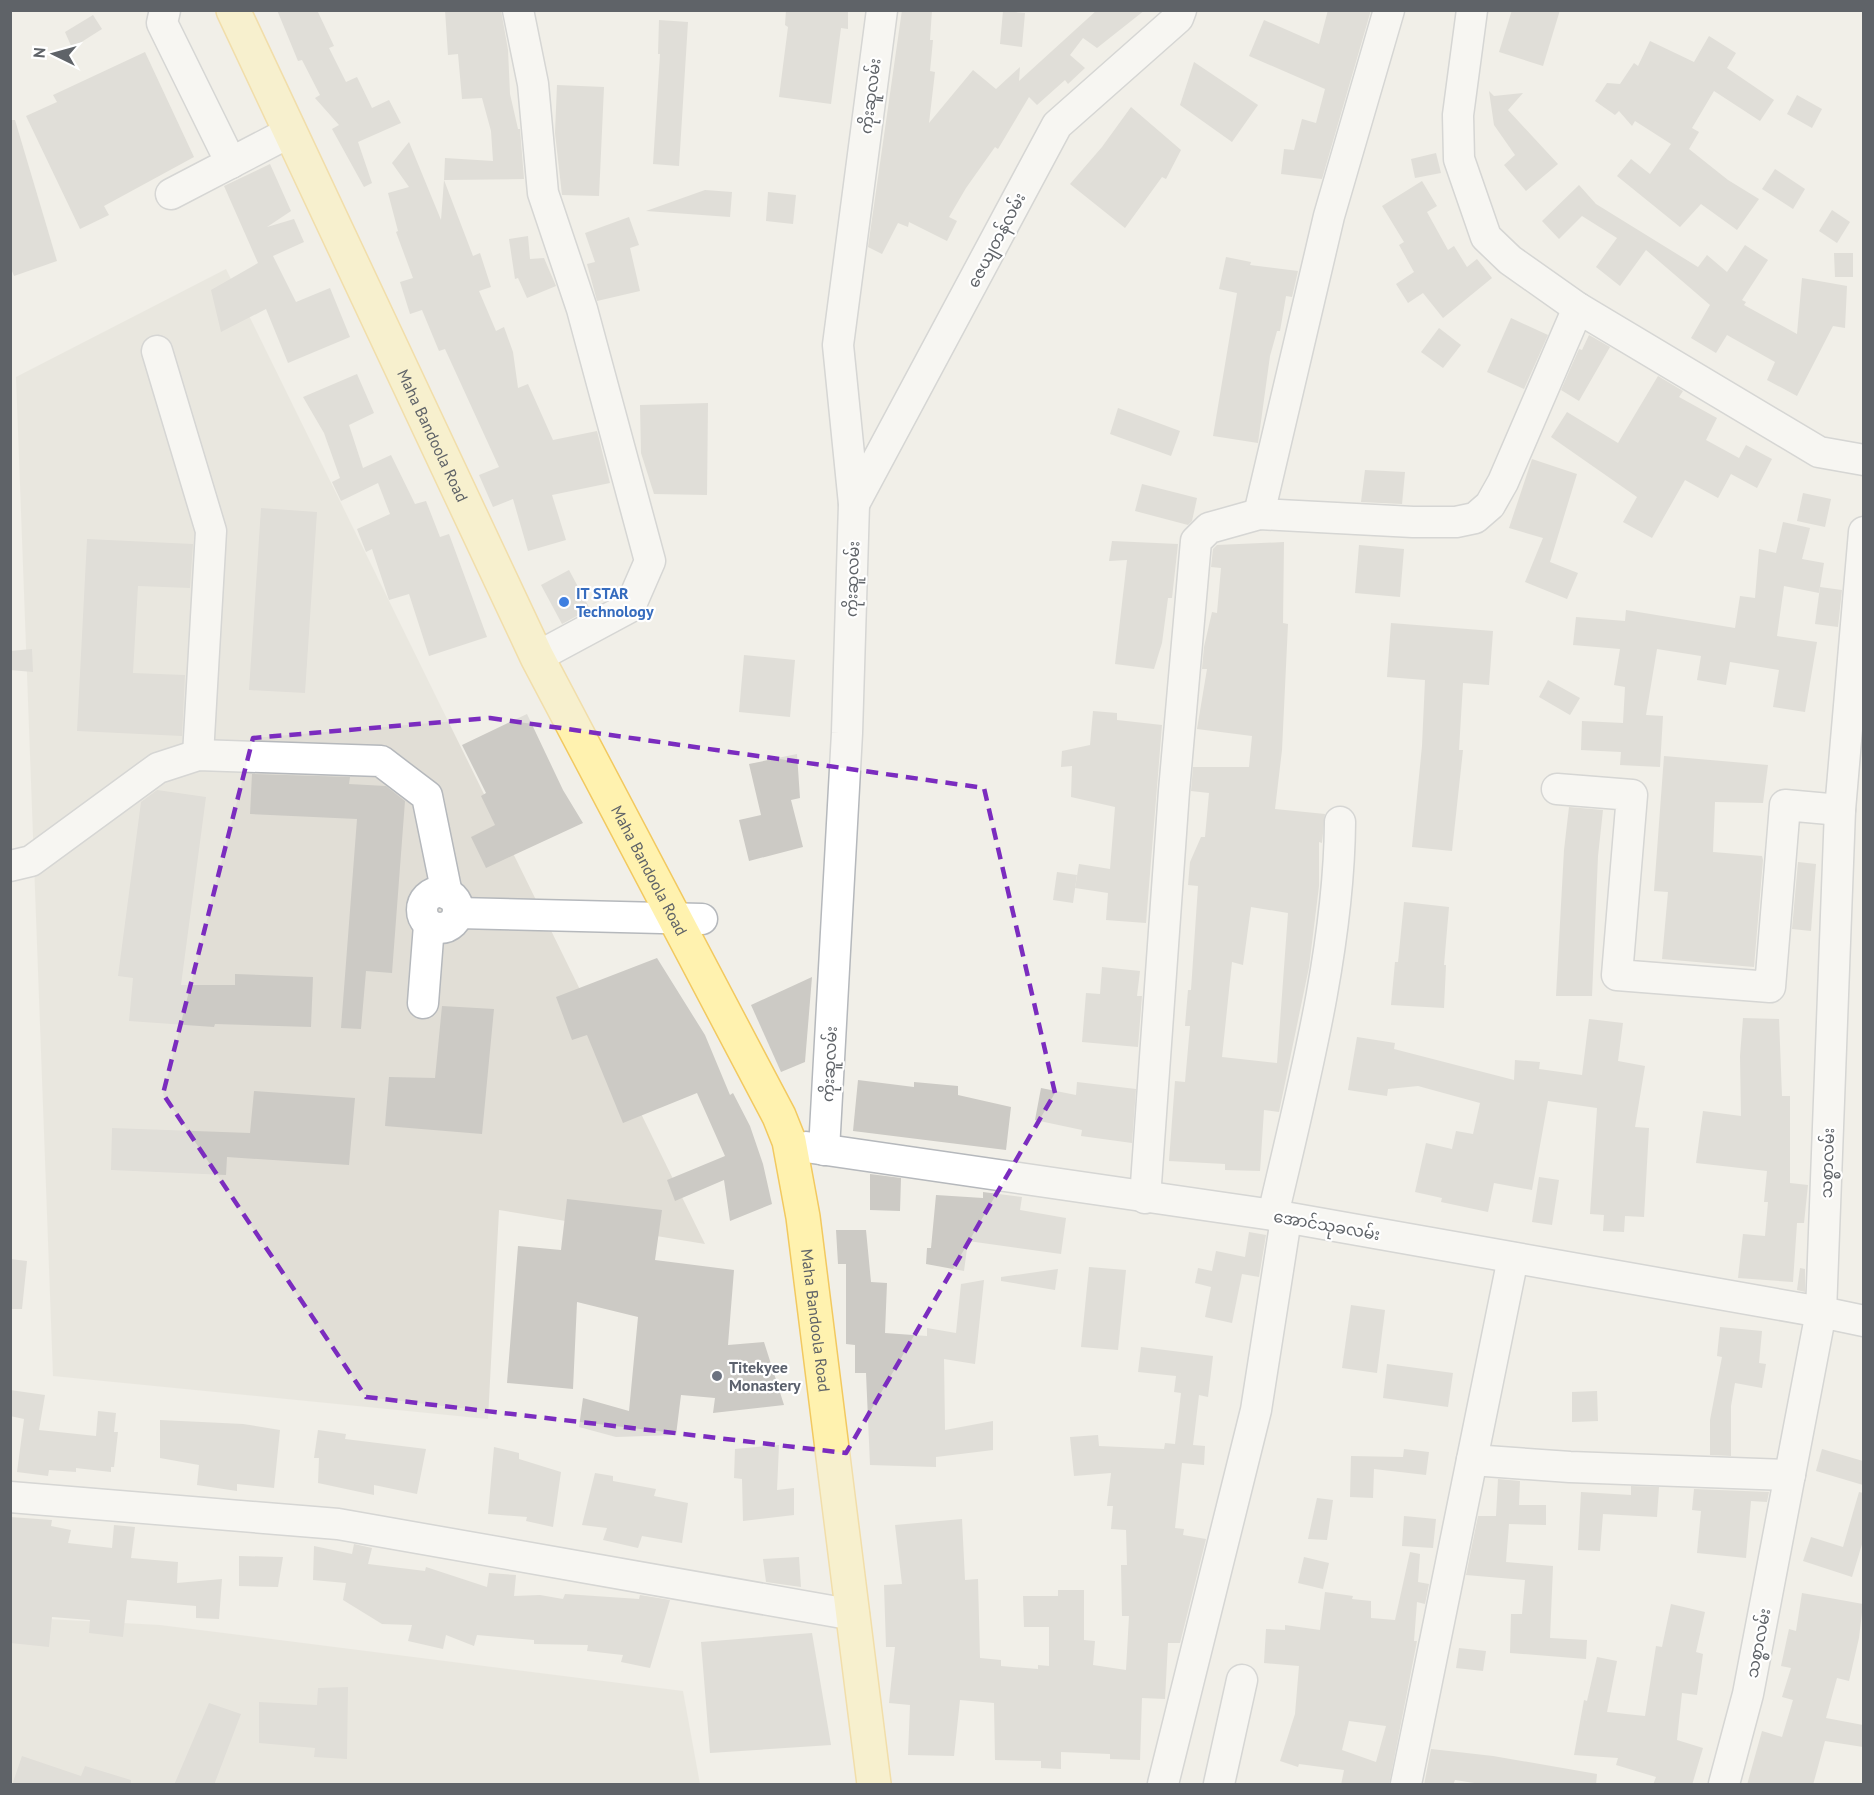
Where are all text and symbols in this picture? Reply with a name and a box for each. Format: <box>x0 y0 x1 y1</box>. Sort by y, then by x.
north arrow <box>24 24 84 84</box>
text: N <box>29 47 49 59</box>
street label: ကိုးဆူလမ်း <box>854 57 890 136</box>
street label: ဇေယျတန်လမ်း <box>962 189 1033 293</box>
street label: Maha Bandoola Road <box>393 366 473 505</box>
street label: ကိုးဆူလမ်း <box>840 541 868 617</box>
place label: IT STAR Technology <box>576 583 654 621</box>
marker: IT STAR Technology <box>557 595 571 609</box>
street label: Maha Bandoola Road <box>607 802 692 939</box>
street label: ကိုးဆူလမ်း <box>816 1026 846 1103</box>
street label: သစ္စာလမ်း <box>1815 1127 1843 1199</box>
street label: အောင်သုခလမ်း <box>1271 1205 1382 1249</box>
street label: Maha Bandoola Road <box>797 1247 835 1393</box>
place label: Titekyee Monastery <box>729 1357 801 1395</box>
marker: Titekyee Monastery <box>710 1369 724 1383</box>
street label: သစ္စာလမ်း <box>1740 1606 1779 1680</box>

